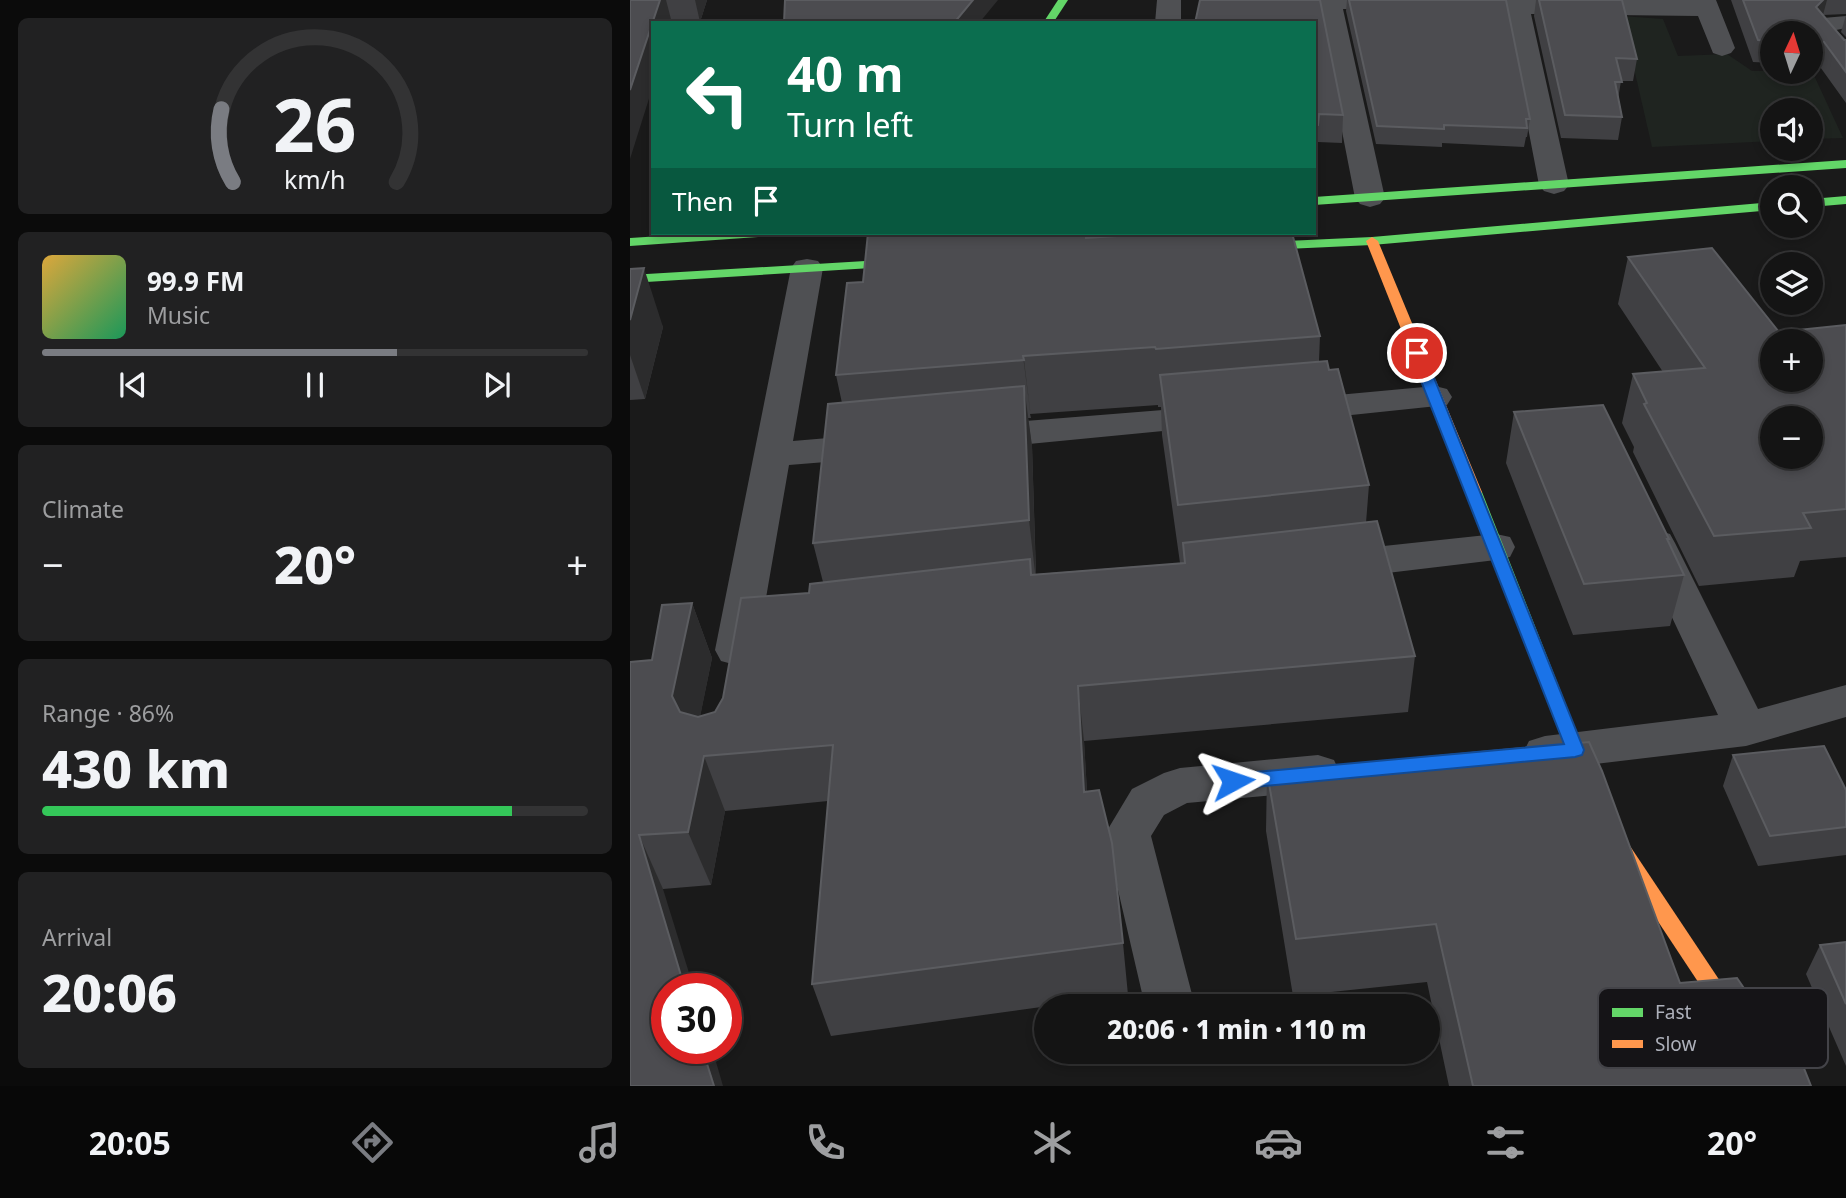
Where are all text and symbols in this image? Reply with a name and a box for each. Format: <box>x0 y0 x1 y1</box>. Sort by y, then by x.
north arrow <box>1760 21 1824 84</box>
map controls <box>1760 21 1823 469</box>
text: 40 m <box>787 40 904 106</box>
icon: left <box>672 49 763 140</box>
text: 26 <box>273 74 357 173</box>
button: sound <box>1760 98 1823 161</box>
text: Turn left <box>787 103 913 146</box>
text: km/h <box>284 162 346 196</box>
button: search <box>1760 175 1823 238</box>
icon: arrive <box>747 182 785 220</box>
text: Then <box>672 183 733 219</box>
button: layers <box>1760 252 1823 315</box>
text: 99.9 FM <box>147 263 244 299</box>
text: Music <box>147 299 210 331</box>
pin <box>1387 323 1447 383</box>
button: + <box>1760 329 1823 392</box>
icon: arrive <box>1398 334 1436 372</box>
icon: previous <box>114 366 152 404</box>
icon: pause <box>296 366 334 404</box>
icon: next <box>478 366 516 404</box>
button: − <box>1760 406 1823 469</box>
text: Climate <box>42 493 124 525</box>
text: 20° <box>274 528 356 599</box>
text: − <box>42 538 64 590</box>
text: + <box>566 538 588 590</box>
text: Range · 86% <box>42 697 174 729</box>
text: 430 km <box>42 732 230 803</box>
position arrow <box>1196 744 1270 818</box>
text: Arrival <box>42 921 112 953</box>
text: 20:06 <box>42 956 177 1027</box>
speed limit sign: 30 <box>651 973 742 1064</box>
legend <box>1598 988 1828 1068</box>
text: Fast <box>1655 999 1692 1025</box>
text: 20:06 · 1 min · 110 m <box>1107 1011 1367 1047</box>
text: Slow <box>1655 1031 1696 1057</box>
icon: directions <box>348 1118 397 1167</box>
icon: music <box>575 1118 624 1167</box>
icon: phone <box>801 1118 850 1167</box>
icon: climate <box>1028 1118 1077 1167</box>
icon: car <box>1254 1118 1303 1167</box>
icon: filters <box>1481 1118 1530 1167</box>
text: 20:05 <box>89 1121 171 1164</box>
text: 20° <box>1707 1121 1757 1164</box>

